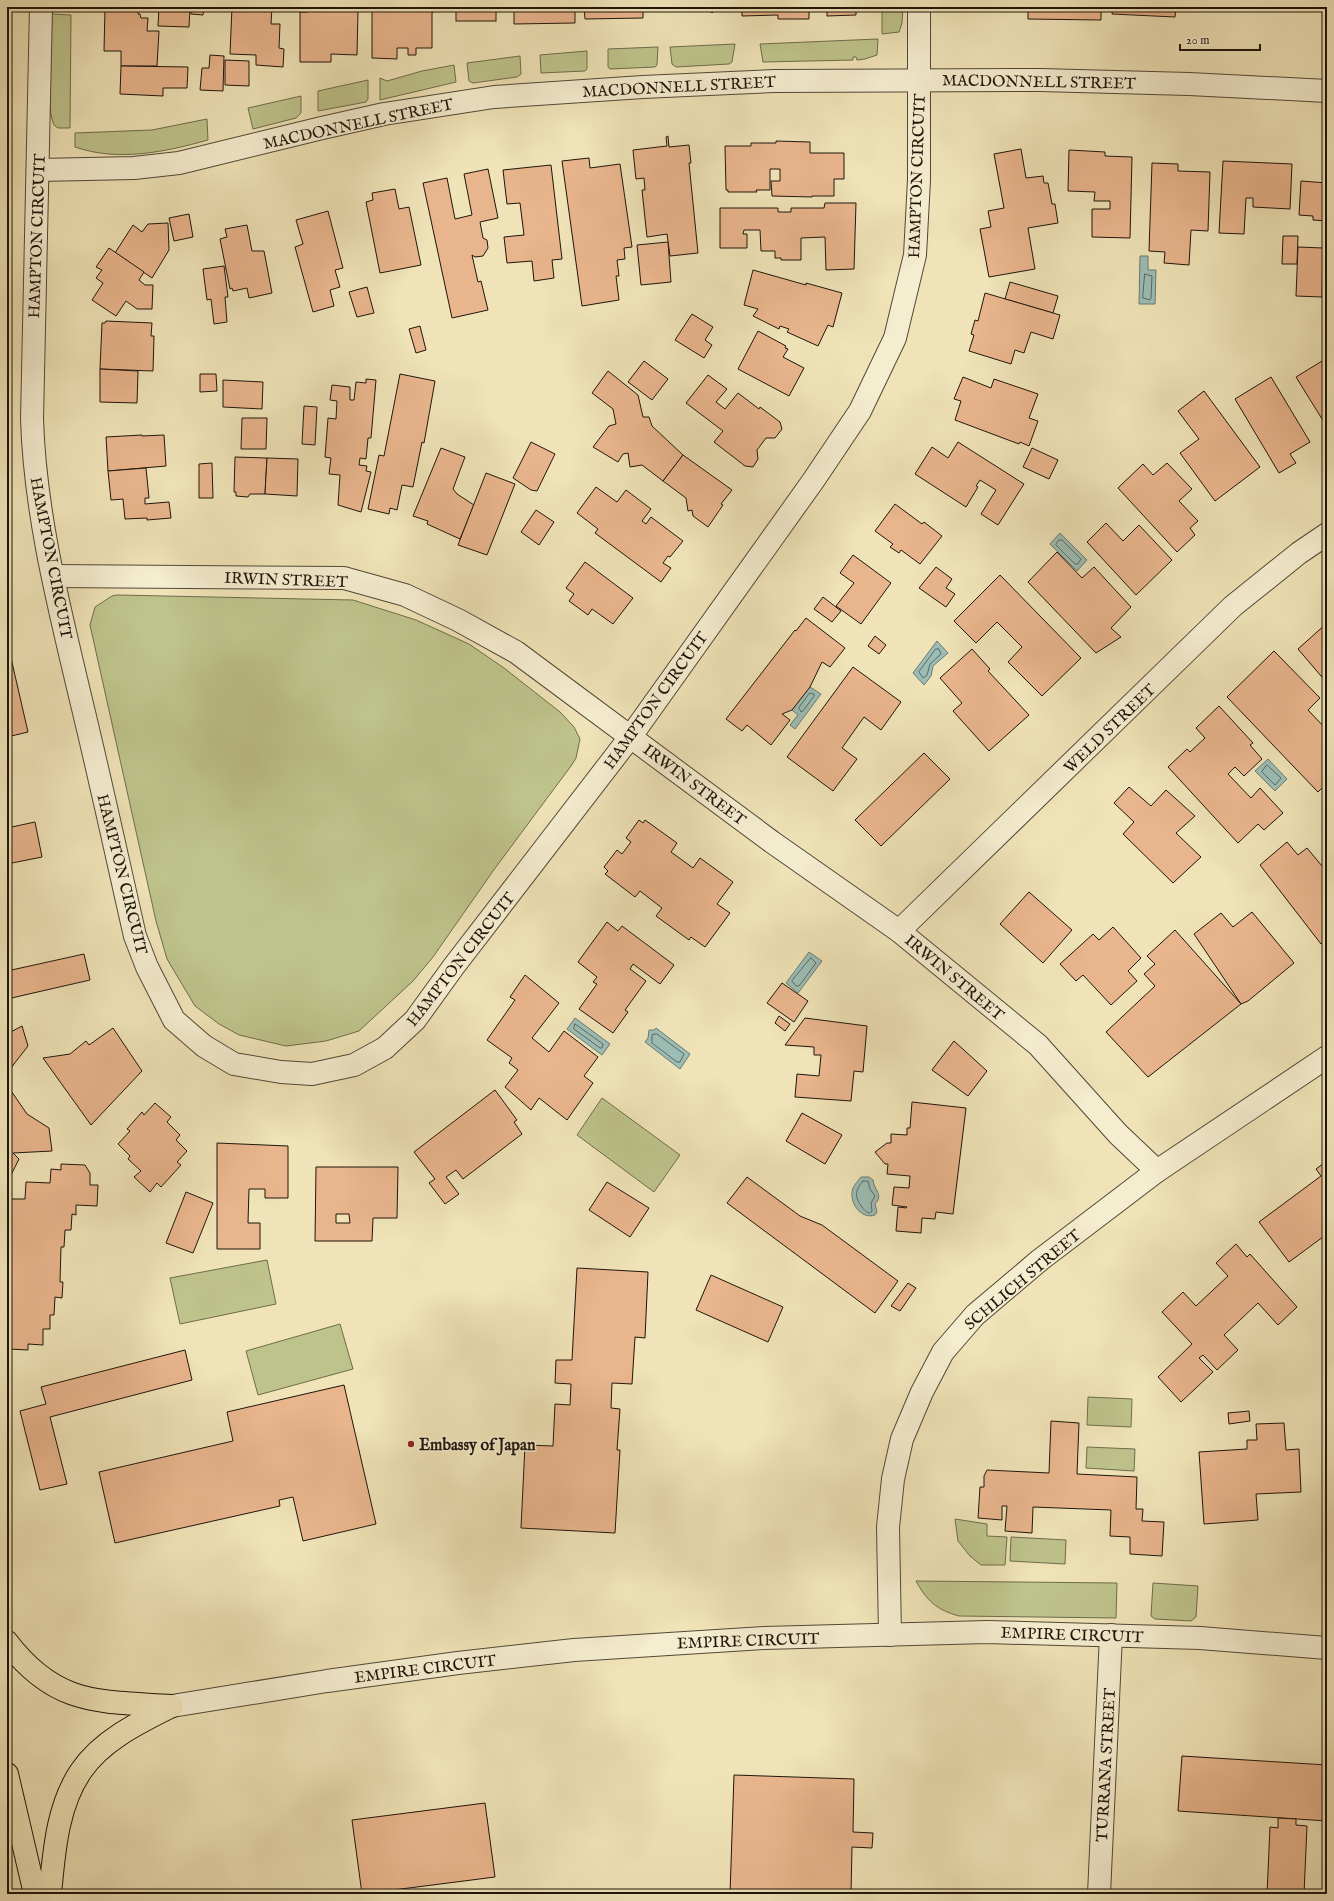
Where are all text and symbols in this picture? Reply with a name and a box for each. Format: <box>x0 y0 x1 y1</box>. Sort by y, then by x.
scale bar <box>1180 26 1260 52</box>
text: 20 m <box>1186 33 1209 48</box>
street label: MACDONNELL STREET <box>942 71 1136 95</box>
street label: MACDONNELL STREET <box>582 73 777 103</box>
street label: HAMPTON CIRCUIT <box>905 93 931 259</box>
street label: MACDONNELL STREET <box>262 95 456 155</box>
street label: HAMPTON CIRCUIT <box>25 153 51 319</box>
street label: HAMPTON CIRCUIT <box>24 476 76 642</box>
street label: IRWIN STREET <box>224 569 348 593</box>
street label: HAMPTON CIRCUIT <box>600 628 713 774</box>
street label: WELD STREET <box>1060 680 1161 778</box>
street label: IRWIN STREET <box>638 740 749 831</box>
street label: HAMPTON CIRCUIT <box>91 792 151 957</box>
street label: HAMPTON CIRCUIT <box>403 889 520 1031</box>
street label: IRWIN STREET <box>900 931 1008 1026</box>
street label: SCHLICH STREET <box>961 1226 1086 1335</box>
place label: Embassy of Japan <box>419 1436 536 1456</box>
marker: Embassy of Japan <box>406 1439 416 1449</box>
street label: EMPIRE CIRCUIT <box>1000 1624 1144 1648</box>
street label: EMPIRE CIRCUIT <box>676 1630 820 1654</box>
street label: EMPIRE CIRCUIT <box>353 1651 498 1689</box>
street label: TURRANA STREET <box>1093 1687 1121 1842</box>

